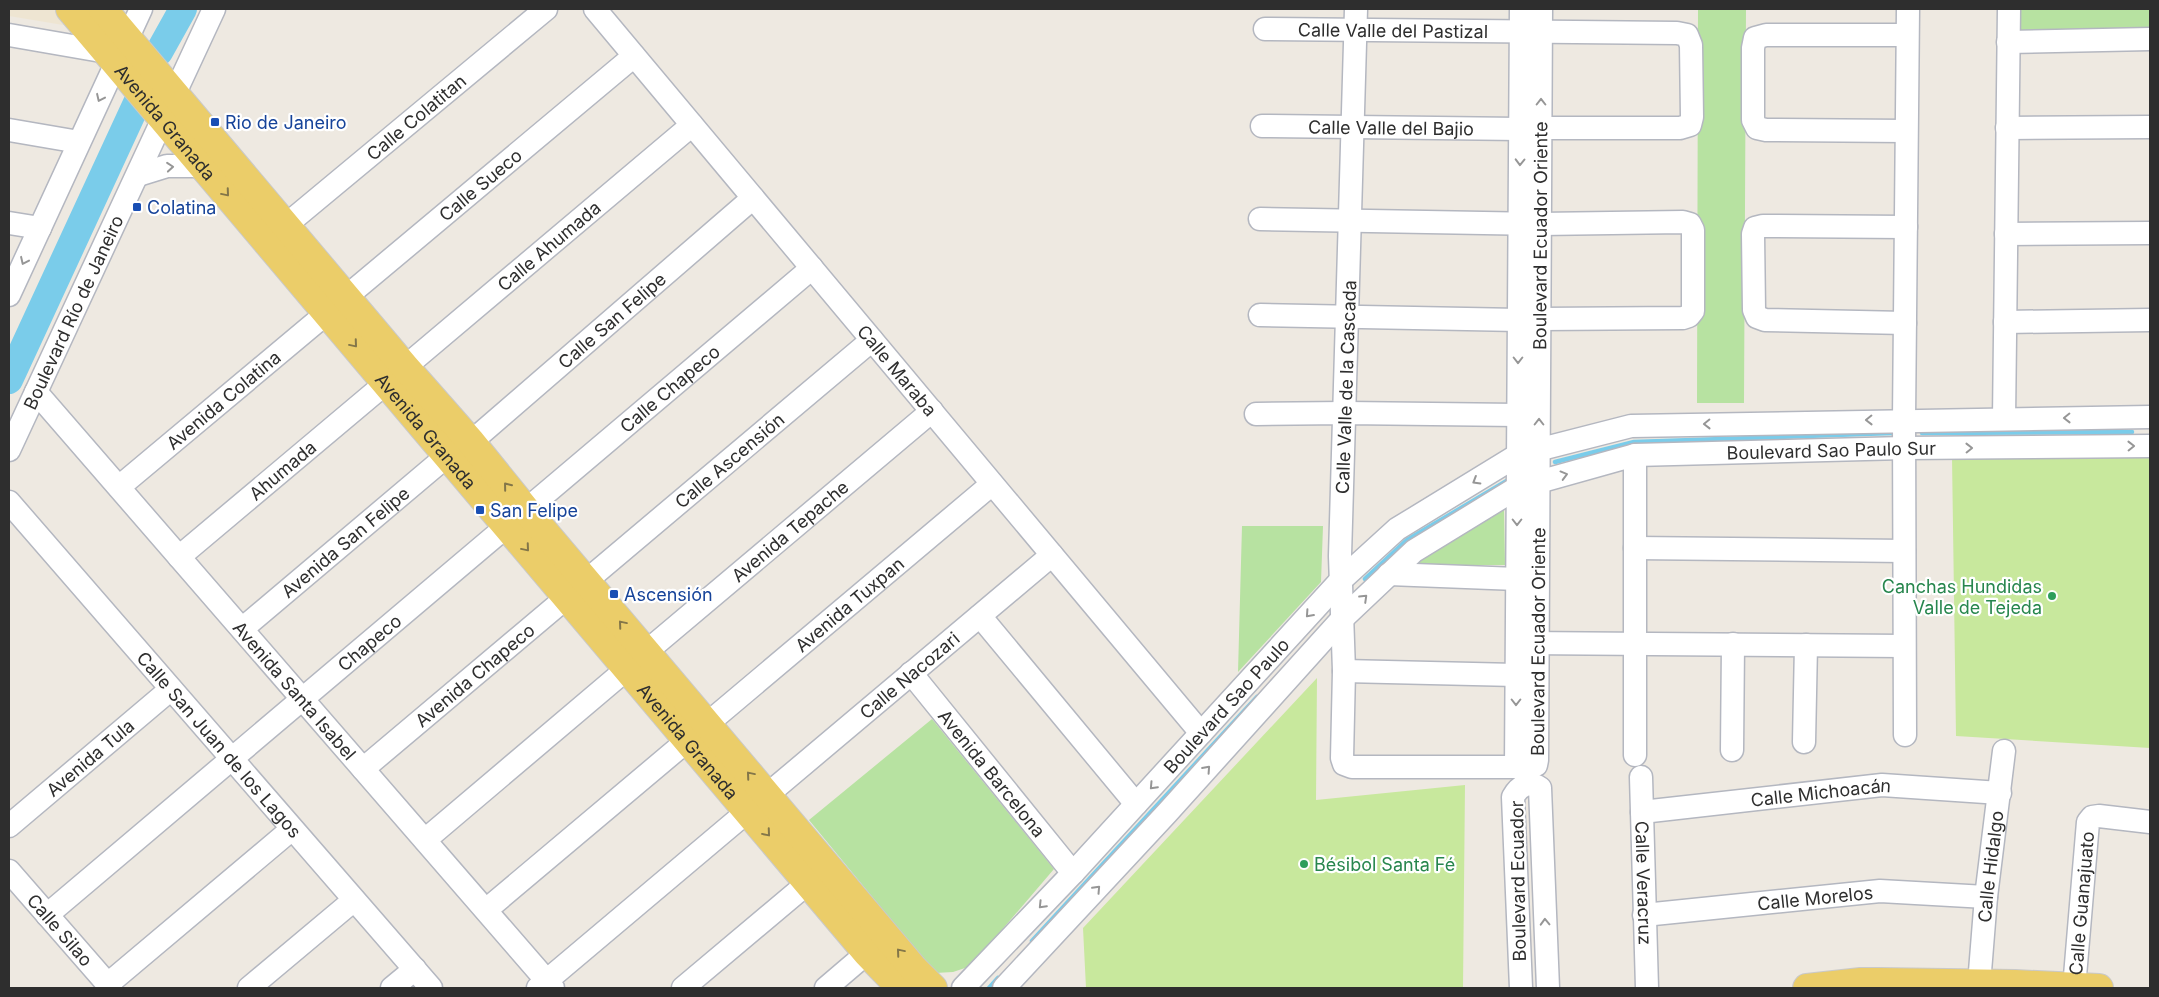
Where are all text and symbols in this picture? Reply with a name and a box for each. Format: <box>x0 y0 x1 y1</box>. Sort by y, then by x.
street label: Calle Valle del Pastizal <box>1298 19 1488 42</box>
street label: Avenida Granada <box>111 60 220 184</box>
street label: Calle Colatitan <box>362 70 470 164</box>
one-way arrow <box>96 93 106 102</box>
one-way arrow <box>1536 98 1546 106</box>
place label: Rio de Janeiro <box>225 112 347 133</box>
marker: Rio de Janeiro <box>209 116 221 128</box>
street label: Calle Valle del Bajio <box>1308 116 1474 139</box>
street label: Boulevard Ecuador Oriente <box>1529 121 1551 350</box>
street label: Calle Sueco <box>435 144 526 225</box>
one-way arrow <box>1514 159 1525 167</box>
one-way arrow <box>166 162 174 173</box>
one-way arrow <box>220 187 229 196</box>
street label: Calle Ahumada <box>493 196 605 295</box>
place label: Colatina <box>147 197 216 218</box>
marker: Colatina <box>131 201 143 213</box>
street label: Boulevard Río de Janeiro <box>19 212 127 413</box>
one-way arrow <box>20 256 30 265</box>
street label: Calle San Felipe <box>554 268 670 373</box>
street label: Calle Valle de la Cascada <box>1332 280 1360 494</box>
street label: Calle Maraba <box>853 320 941 420</box>
one-way arrow <box>348 338 356 347</box>
street label: Calle Chapeco <box>615 340 724 437</box>
street label: Avenida Colatina <box>162 346 285 453</box>
one-way arrow <box>1513 356 1523 364</box>
street label: Avenida Granada <box>371 369 481 493</box>
street label: Calle Ascensión <box>670 408 788 512</box>
one-way arrow <box>2062 413 2070 423</box>
one-way arrow <box>1865 415 1873 426</box>
one-way arrow <box>1534 418 1544 426</box>
one-way arrow <box>1702 419 1710 430</box>
street label: Ahumada <box>245 436 320 504</box>
street label: Boulevard Sao Paulo Sur <box>1726 437 1936 463</box>
one-way arrow <box>2128 441 2135 451</box>
one-way arrow <box>1965 443 1973 453</box>
one-way arrow <box>1559 470 1567 480</box>
one-way arrow <box>1473 474 1482 484</box>
street label: Avenida Tepache <box>727 476 852 586</box>
street label: Avenida San Felipe <box>277 482 413 602</box>
one-way arrow <box>504 483 512 492</box>
place label: San Felipe <box>490 500 578 521</box>
marker: San Felipe <box>474 504 486 516</box>
one-way arrow <box>1512 519 1522 527</box>
street label: Boulevard Ecuador Oriente <box>1527 527 1549 756</box>
one-way arrow <box>521 543 530 552</box>
street label: Avenida Tuxpan <box>791 553 908 656</box>
place label: Canchas Hundidas Valle de Tejeda <box>1882 576 2042 618</box>
place label: Ascensión <box>624 584 713 605</box>
marker: Ascensión <box>608 588 620 600</box>
marker: Canchas Hundidas Valle de Tejeda <box>2046 590 2058 602</box>
one-way arrow <box>1359 595 1368 604</box>
one-way arrow <box>1306 608 1315 617</box>
street label: Chapeco <box>333 610 405 675</box>
street label: Avenida Santa Isabel <box>229 617 361 764</box>
street label: Avenida Chapeco <box>411 619 538 731</box>
one-way arrow <box>620 621 628 630</box>
street label: Calle Nacozari <box>855 627 963 723</box>
street label: Boulevard Sao Paulo <box>1159 634 1293 777</box>
street label: Calle San Juan de los Lagos <box>133 647 306 842</box>
street label: Avenida Granada <box>633 679 743 803</box>
one-way arrow <box>1511 699 1521 707</box>
street label: Avenida Barcelona <box>934 705 1050 841</box>
street label: Avenida Tula <box>42 715 138 800</box>
one-way arrow <box>1201 766 1210 775</box>
one-way arrow <box>746 771 755 780</box>
street label: Calle Michoacán <box>1749 774 1892 810</box>
one-way arrow <box>1150 780 1159 789</box>
street label: Boulevard Ecuador <box>1506 800 1530 962</box>
street label: Calle Hidalgo <box>1973 809 2007 923</box>
street label: Calle Veracruz <box>1632 821 1656 945</box>
one-way arrow <box>761 827 770 836</box>
street label: Calle Guanajuato <box>2065 831 2098 976</box>
place label: Bésibol Santa Fé <box>1314 854 1455 875</box>
marker: Bésibol Santa Fé <box>1298 858 1310 870</box>
street label: Calle Morelos <box>1756 881 1874 914</box>
one-way arrow <box>1091 885 1100 894</box>
street label: Calle Silao <box>23 889 97 970</box>
one-way arrow <box>1039 899 1048 908</box>
one-way arrow <box>1540 918 1551 926</box>
one-way arrow <box>896 949 905 958</box>

